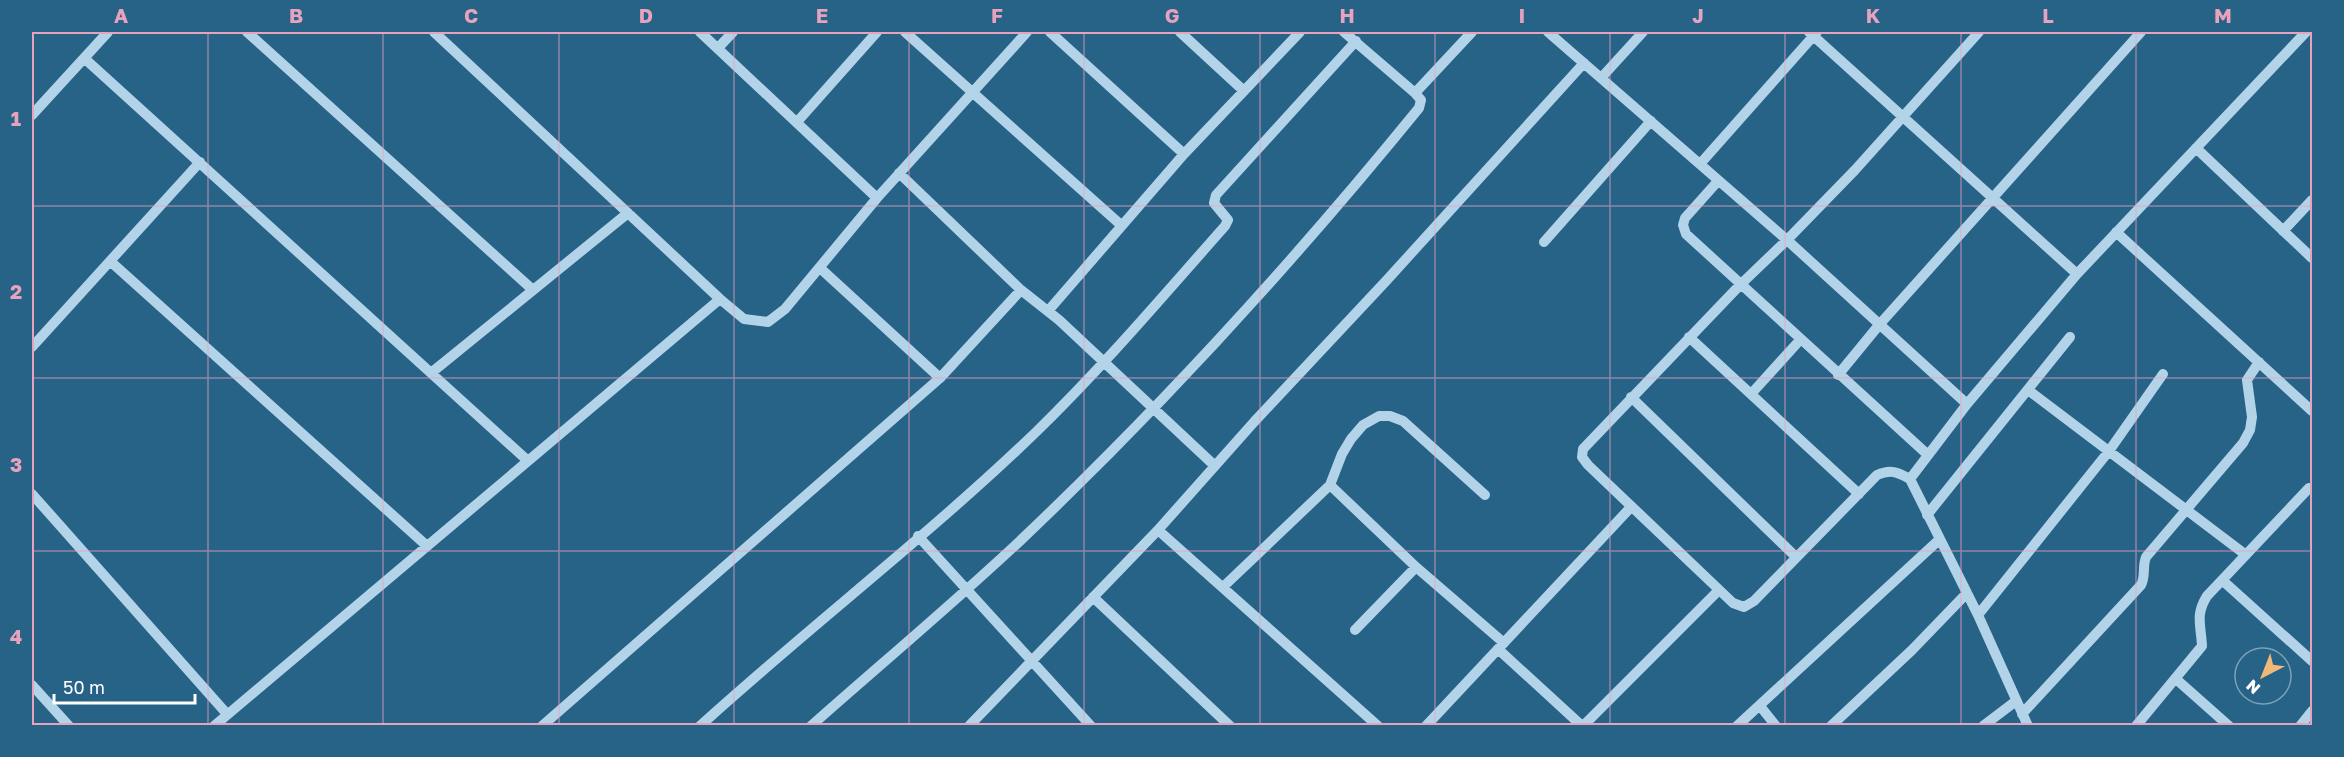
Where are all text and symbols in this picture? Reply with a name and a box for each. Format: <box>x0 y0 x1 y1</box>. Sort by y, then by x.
text: A <box>114 3 128 27</box>
text: B <box>289 3 303 27</box>
text: C <box>464 3 478 27</box>
text: D <box>639 3 653 27</box>
text: E <box>816 3 828 27</box>
text: F <box>991 3 1003 27</box>
text: G <box>1165 3 1179 27</box>
text: H <box>1339 3 1355 27</box>
text: I <box>1519 3 1525 27</box>
text: J <box>1692 3 1704 27</box>
text: K <box>1866 3 1881 27</box>
text: L <box>2042 3 2054 27</box>
text: M <box>2214 3 2232 27</box>
text: 1 <box>11 106 21 130</box>
text: 2 <box>10 279 22 303</box>
text: 3 <box>10 452 22 476</box>
text: 4 <box>10 624 22 648</box>
north arrow <box>2233 646 2293 706</box>
scale bar <box>54 667 195 705</box>
text: 50 m <box>63 676 105 698</box>
text: N <box>2242 676 2264 699</box>

